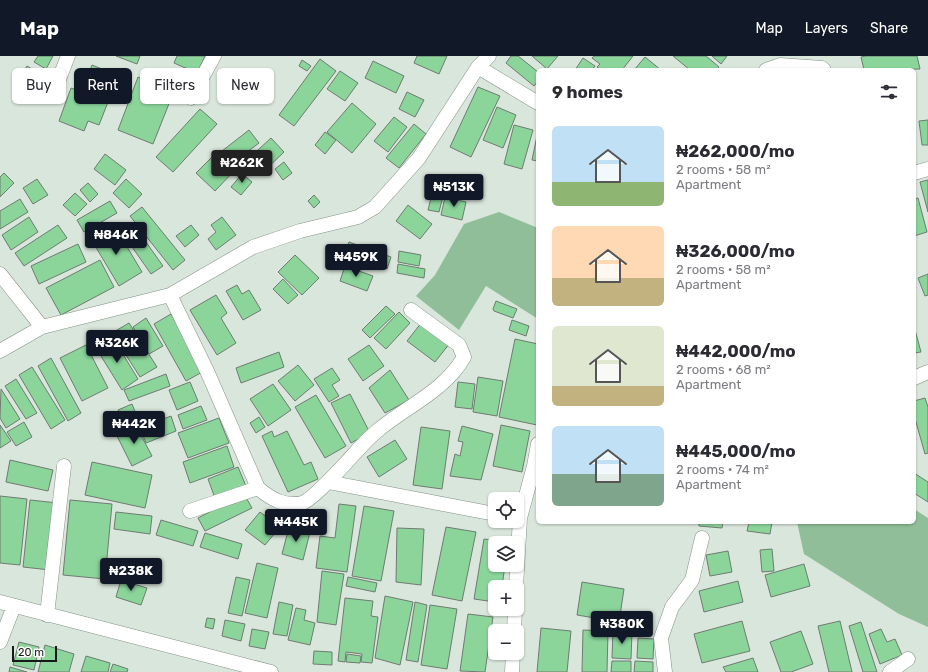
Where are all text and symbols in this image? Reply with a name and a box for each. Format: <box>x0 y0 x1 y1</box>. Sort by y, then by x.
text: Map <box>20 17 59 40</box>
text: Map <box>756 20 783 37</box>
text: Layers <box>805 20 848 37</box>
text: Share <box>870 20 908 37</box>
chip: Buy <box>12 68 66 104</box>
chip: Rent <box>74 68 132 104</box>
chip: Filters <box>140 68 209 104</box>
chip: New <box>217 68 274 104</box>
icon: filters <box>878 81 900 103</box>
text: 9 homes <box>552 82 623 102</box>
text: ₦262,000/mo <box>676 141 795 161</box>
icon: home <box>584 142 632 190</box>
pin: ₦262K <box>214 150 270 184</box>
text: ₦262K <box>220 155 264 170</box>
text: 2 rooms · 58 m² <box>676 162 771 177</box>
pin: ₦513K <box>426 174 482 208</box>
text: Apartment <box>676 177 741 192</box>
text: ₦513K <box>433 179 475 194</box>
pin: ₦846K <box>88 222 144 256</box>
text: ₦846K <box>94 227 138 242</box>
text: ₦326,000/mo <box>676 241 795 261</box>
icon: home <box>584 242 632 290</box>
pin: ₦459K <box>328 244 384 278</box>
text: ₦459K <box>334 249 378 264</box>
text: 2 rooms · 58 m² <box>676 262 771 277</box>
text: Apartment <box>676 277 741 292</box>
pin: ₦326K <box>89 330 145 364</box>
text: ₦326K <box>95 335 139 350</box>
text: ₦442,000/mo <box>676 341 796 361</box>
icon: home <box>584 342 632 390</box>
text: 2 rooms · 68 m² <box>676 362 771 377</box>
text: Apartment <box>676 377 741 392</box>
pin: ₦442K <box>106 411 162 445</box>
text: ₦442K <box>112 416 156 431</box>
text: ₦445,000/mo <box>676 441 796 461</box>
icon: home <box>584 442 632 490</box>
text: 2 rooms · 74 m² <box>676 462 769 477</box>
text: Apartment <box>676 477 741 492</box>
map controls <box>488 492 524 660</box>
button: locate <box>488 492 524 528</box>
pin: ₦445K <box>268 509 324 543</box>
text: ₦445K <box>274 514 318 529</box>
button: layers <box>488 536 524 572</box>
pin: ₦238K <box>103 558 159 592</box>
text: ₦238K <box>109 563 153 578</box>
button: + <box>488 580 524 616</box>
pin: ₦380K <box>594 611 650 645</box>
text: ₦380K <box>600 616 644 631</box>
button: − <box>488 624 524 660</box>
scale bar <box>12 644 57 663</box>
text: 20 m <box>18 646 44 659</box>

